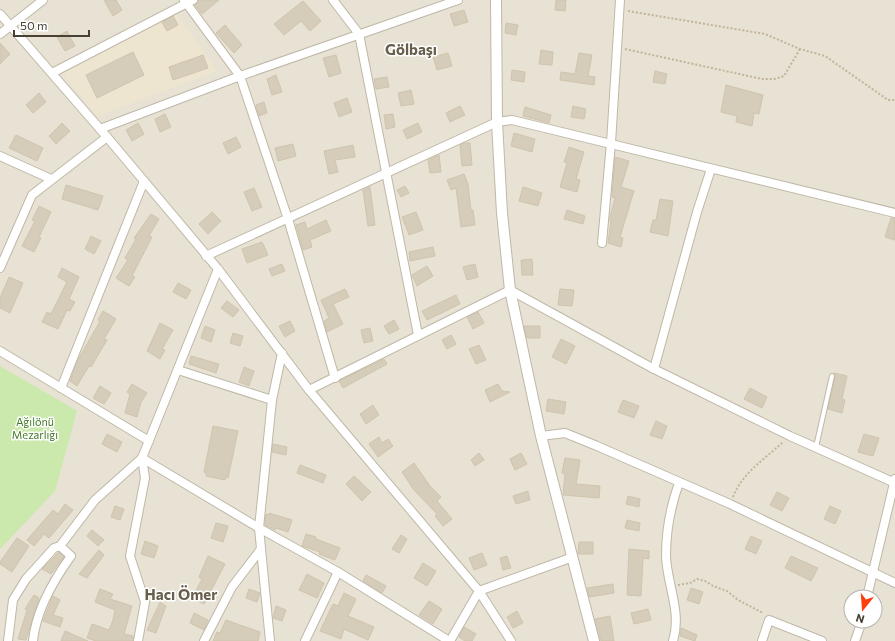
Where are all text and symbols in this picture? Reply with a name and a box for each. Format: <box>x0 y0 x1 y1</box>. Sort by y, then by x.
scale bar <box>14 12 89 38</box>
text: 50 m <box>20 18 48 32</box>
district label: Gölbaşı <box>385 40 437 58</box>
park label: Ağılönü Mezarlığı <box>12 415 58 441</box>
district label: Hacı Ömer <box>145 585 217 603</box>
north arrow <box>843 589 883 629</box>
text: N <box>854 612 866 626</box>

